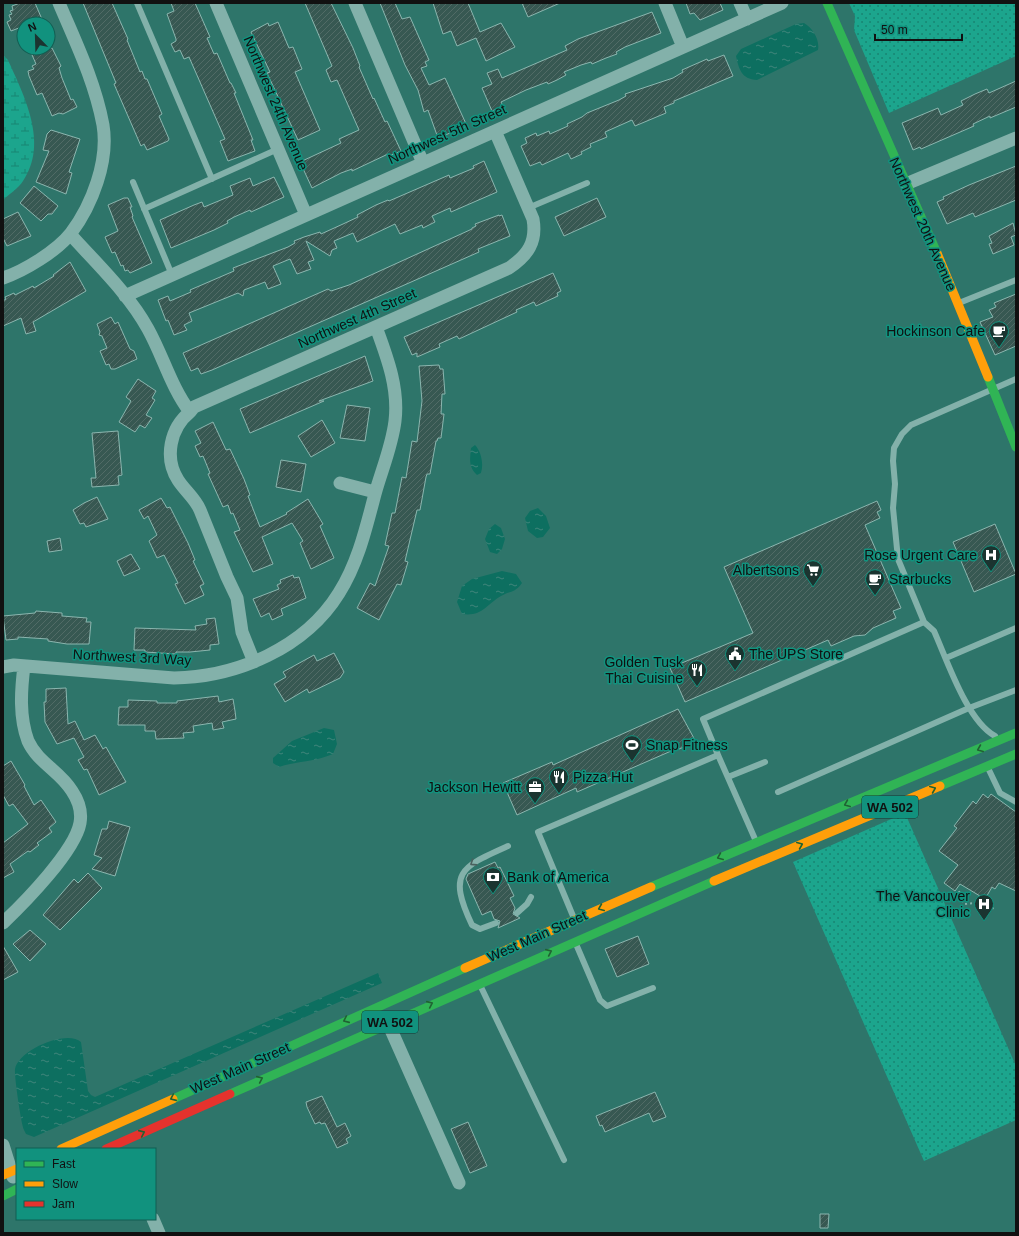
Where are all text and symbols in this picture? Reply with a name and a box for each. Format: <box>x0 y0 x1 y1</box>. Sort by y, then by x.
north arrow <box>16 16 56 56</box>
scale bar <box>875 16 962 42</box>
text: N <box>26 20 38 34</box>
text: 50 m <box>881 23 908 37</box>
street label: Northwest 24th Avenue <box>240 33 312 173</box>
street label: Northwest 5th Street <box>385 101 509 167</box>
street label: Northwest 20th Avenue <box>886 155 960 293</box>
street label: Northwest 4th Street <box>295 285 419 351</box>
cafe icon: Hockinson Cafe <box>988 320 1010 348</box>
place label: Hockinson Cafe <box>886 323 985 339</box>
hospital icon: Rose Urgent Care <box>980 544 1002 572</box>
place label: Rose Urgent Care <box>864 547 977 563</box>
supermarket icon: Albertsons <box>802 559 824 587</box>
place label: Albertsons <box>733 562 799 578</box>
cafe icon: Starbucks <box>864 568 886 596</box>
place label: Starbucks <box>889 571 951 587</box>
public building icon: The UPS Store <box>724 643 746 671</box>
street label: Northwest 3rd Way <box>72 646 192 668</box>
place label: The UPS Store <box>749 646 843 662</box>
place label: Golden Tusk Thai Cuisine <box>604 654 684 686</box>
restaurant icon: Golden Tusk Thai Cuisine <box>686 659 708 687</box>
sports icon: Snap Fitness <box>621 734 643 762</box>
place label: Snap Fitness <box>646 737 728 753</box>
one-way arrow <box>977 744 984 752</box>
restaurant icon: Pizza Hut <box>548 766 570 794</box>
place label: Pizza Hut <box>573 769 633 785</box>
office icon: Jackson Hewitt <box>524 776 546 804</box>
place label: Jackson Hewitt <box>427 779 521 795</box>
one-way arrow <box>928 786 936 794</box>
road number: WA 502 <box>862 796 918 818</box>
one-way arrow <box>844 799 852 807</box>
one-way arrow <box>797 841 804 849</box>
one-way arrow <box>717 852 725 860</box>
one-way arrow <box>470 858 477 866</box>
bank icon: Bank of America <box>482 866 504 894</box>
place label: Bank of America <box>507 869 609 885</box>
place label: The Vancouver Clinic <box>876 888 970 920</box>
hospital icon: The Vancouver Clinic <box>973 893 995 921</box>
one-way arrow <box>597 903 605 911</box>
street label: West Main Street <box>485 907 589 965</box>
one-way arrow <box>545 949 553 957</box>
one-way arrow <box>427 1001 434 1009</box>
road number: WA 502 <box>362 1011 418 1033</box>
one-way arrow <box>343 1015 351 1023</box>
street label: West Main Street <box>188 1039 292 1097</box>
one-way arrow <box>257 1076 264 1084</box>
one-way arrow <box>170 1093 178 1101</box>
one-way arrow <box>137 1130 145 1138</box>
legend <box>16 1148 156 1220</box>
text: Fast <box>52 1157 76 1171</box>
text: Slow <box>52 1177 78 1191</box>
text: Jam <box>52 1197 75 1211</box>

